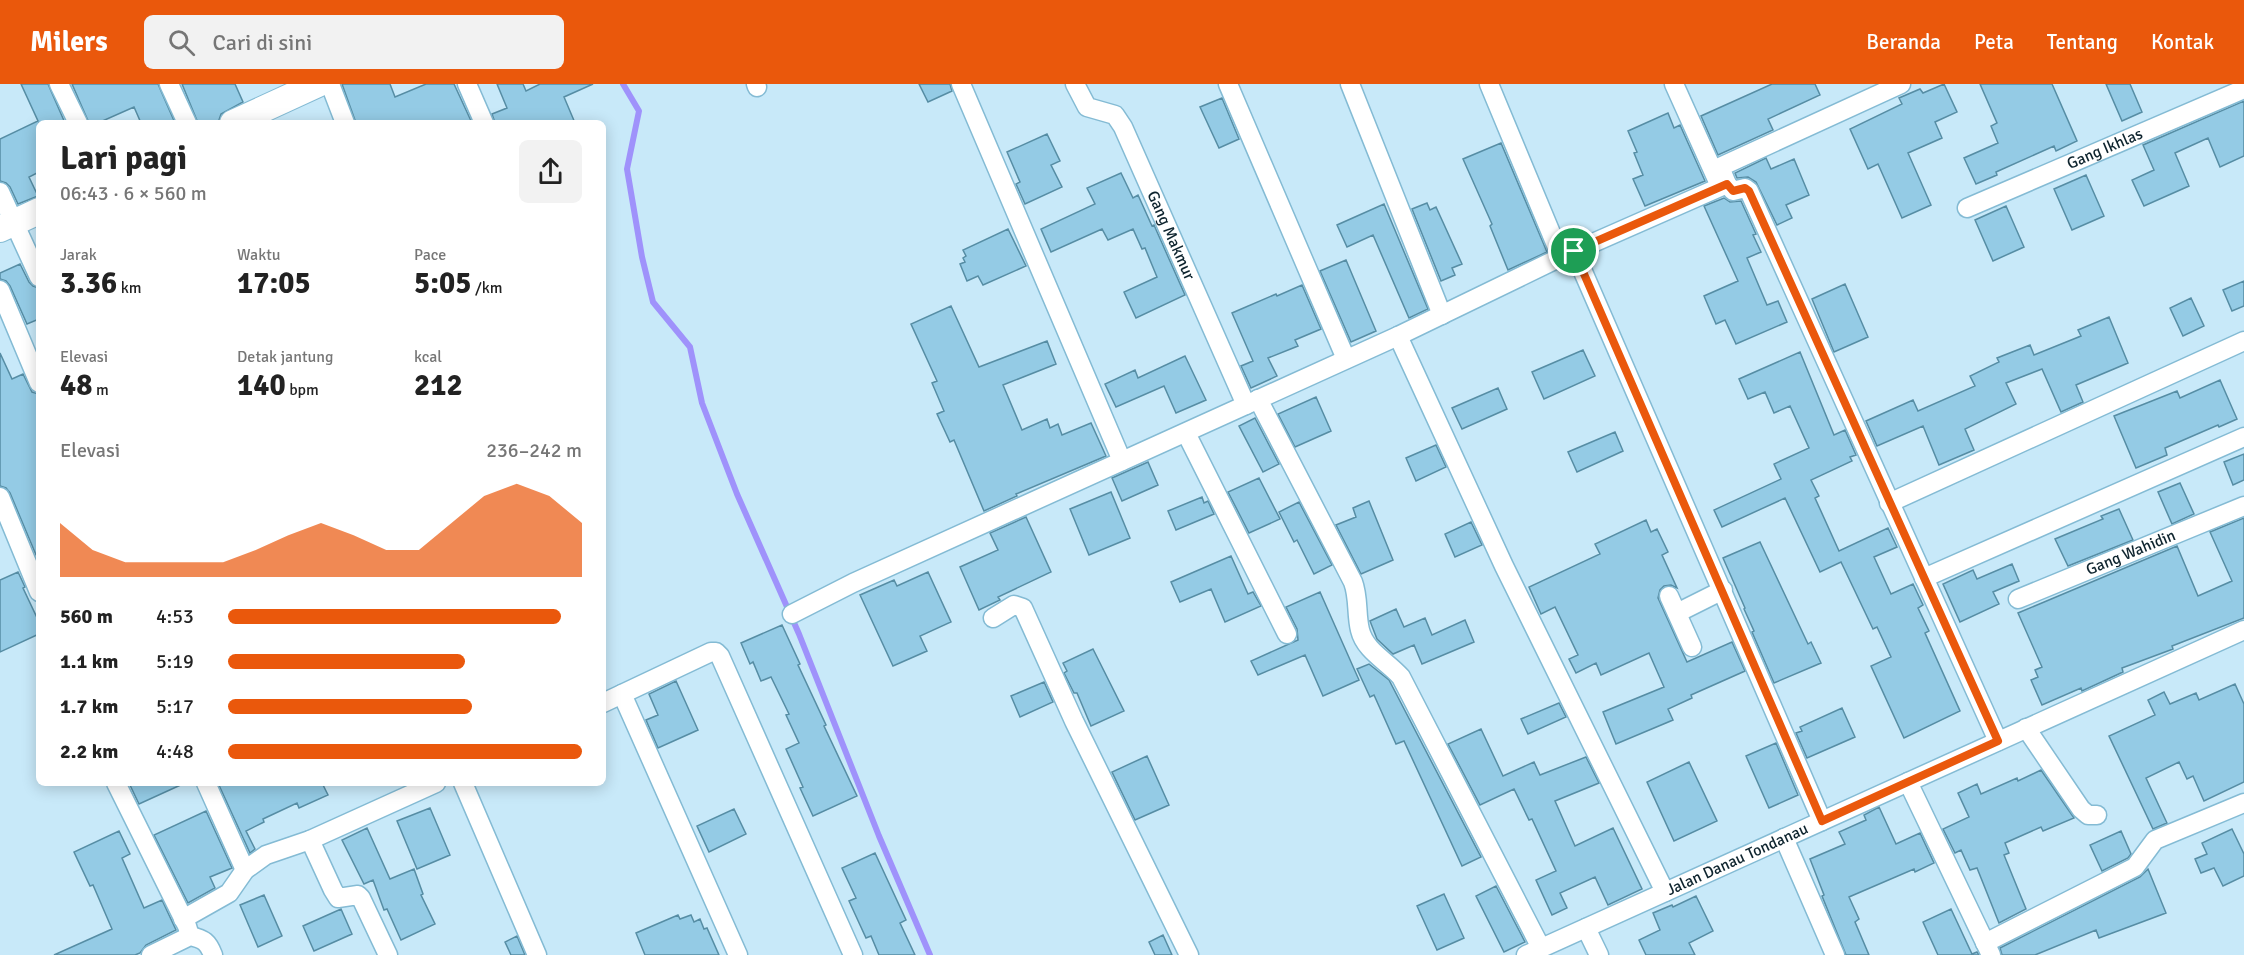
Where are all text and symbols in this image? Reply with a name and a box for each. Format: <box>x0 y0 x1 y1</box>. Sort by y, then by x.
search box <box>144 15 564 69</box>
text: Milers <box>30 25 108 59</box>
icon: search <box>165 26 198 59</box>
text: Cari di sini <box>213 29 312 56</box>
text: Beranda <box>1866 29 1941 55</box>
text: Peta <box>1974 29 2014 55</box>
text: Tentang <box>2047 29 2118 55</box>
text: Kontak <box>2151 29 2214 55</box>
street label: Gang Ikhlas <box>2064 124 2146 174</box>
text: Lari pagi <box>60 138 187 179</box>
button: share <box>519 140 582 203</box>
text: 06:43 · 6 × 560 m <box>60 181 207 206</box>
street label: Gang Makmur <box>1142 188 1199 283</box>
pin <box>1548 225 1599 276</box>
icon: arrive <box>1557 234 1590 267</box>
text: Jarak <box>60 245 97 265</box>
text: Waktu <box>237 245 281 265</box>
text: Pace <box>414 245 446 265</box>
text: 3.36 <box>60 265 117 302</box>
text: 17:05 <box>237 265 311 302</box>
text: 5:05 <box>414 265 471 302</box>
text: km <box>117 278 142 298</box>
text: /km <box>471 278 503 298</box>
text: Elevasi <box>60 347 108 367</box>
text: Detak jantung <box>237 347 333 367</box>
text: kcal <box>414 347 442 367</box>
text: 48 <box>60 367 92 404</box>
text: 140 <box>237 367 286 404</box>
text: 212 <box>414 367 463 404</box>
text: m <box>92 380 109 400</box>
text: bpm <box>286 380 319 400</box>
text: Elevasi <box>60 438 120 463</box>
text: 236–242 m <box>486 438 582 463</box>
street label: Gang Wahidin <box>2083 525 2178 580</box>
text: 560 m <box>60 604 113 629</box>
text: 4:53 <box>156 604 194 629</box>
text: 1.1 km <box>60 649 118 674</box>
text: 5:19 <box>156 649 194 674</box>
text: 1.7 km <box>60 694 118 719</box>
text: 5:17 <box>156 694 194 719</box>
text: 2.2 km <box>60 739 118 764</box>
text: 4:48 <box>156 739 194 764</box>
street label: Jalan Danau Tondanau <box>1663 819 1811 900</box>

